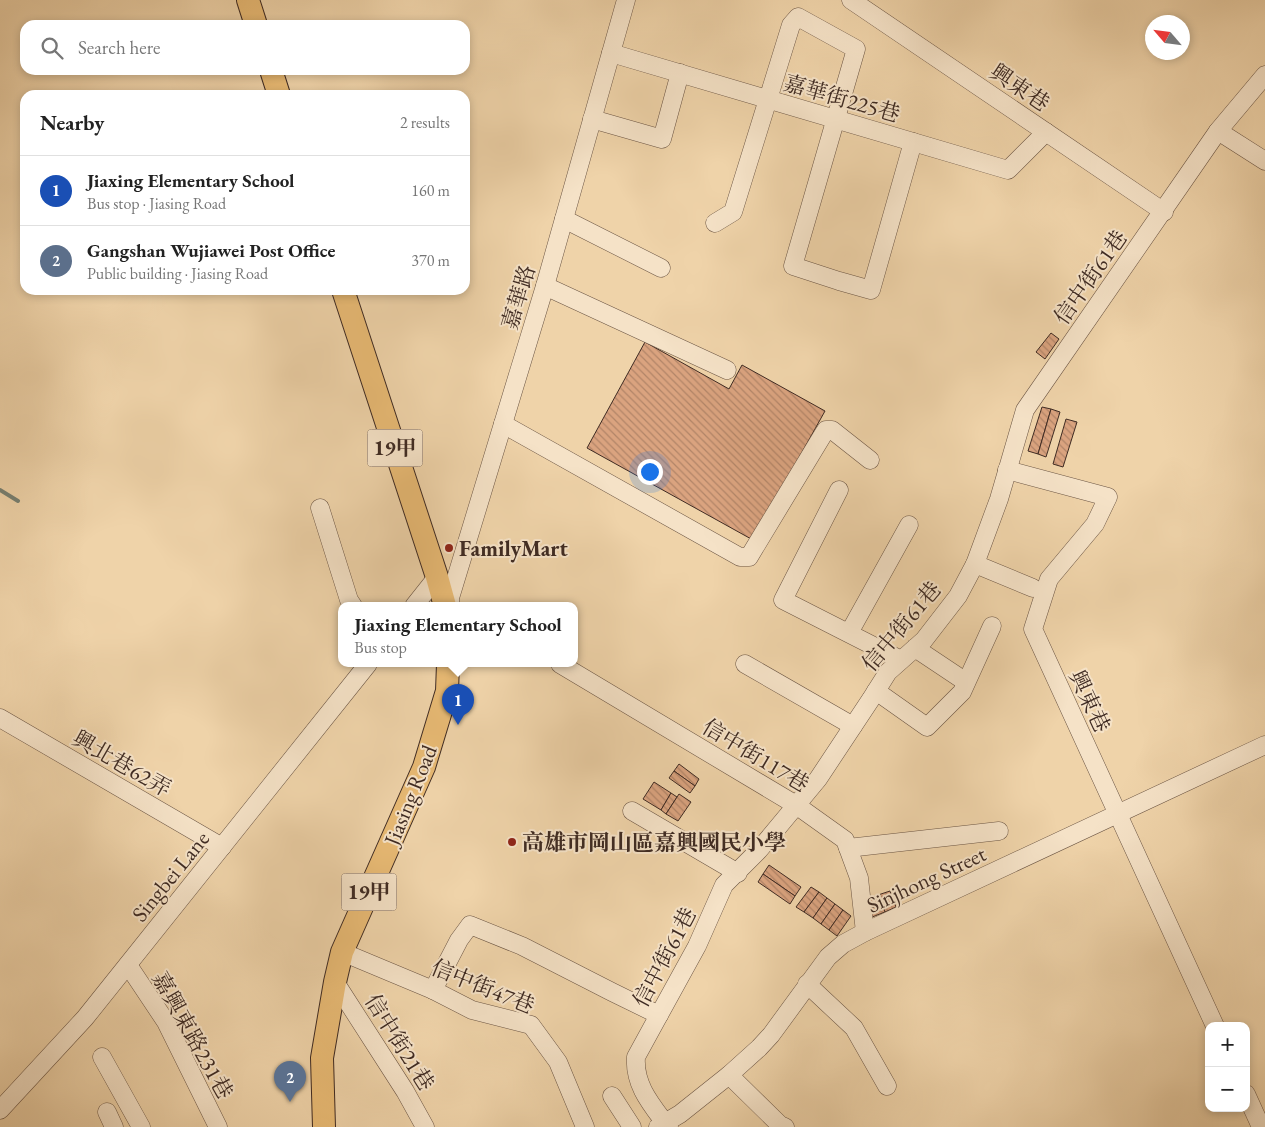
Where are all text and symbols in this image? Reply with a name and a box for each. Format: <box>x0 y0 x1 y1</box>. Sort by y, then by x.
north arrow <box>1145 15 1190 60</box>
search box <box>20 20 470 75</box>
icon: search <box>38 34 66 62</box>
text: Search here <box>78 35 160 60</box>
street label: 興東巷 <box>984 57 1055 118</box>
street label: 嘉華街225巷 <box>780 68 903 129</box>
text: Nearby <box>40 109 104 136</box>
text: 2 results <box>400 112 450 133</box>
text: Jiaxing Elementary School <box>87 168 294 193</box>
text: 1 <box>52 180 60 201</box>
text: 160 m <box>411 180 450 201</box>
text: Bus stop · Jiasing Road <box>87 193 226 214</box>
street label: 信中街61巷 <box>1047 224 1134 330</box>
text: Gangshan Wujiawei Post Office <box>87 238 335 263</box>
text: 2 <box>52 250 60 271</box>
text: 370 m <box>411 250 450 271</box>
street label: 嘉華路 <box>495 261 542 333</box>
text: Public building · Jiasing Road <box>87 263 268 284</box>
road number: 19甲 <box>368 429 422 466</box>
your location <box>637 459 663 485</box>
place label: FamilyMart <box>459 534 568 563</box>
marker: FamilyMart <box>443 542 455 554</box>
street label: 信中街61巷 <box>855 575 948 677</box>
popup <box>338 602 578 667</box>
text: Jiaxing Elementary School <box>354 612 562 637</box>
text: Bus stop <box>354 637 407 658</box>
street label: 興東巷 <box>1062 665 1117 737</box>
pin: 1 <box>442 684 474 725</box>
street label: 信中街117巷 <box>697 712 815 799</box>
street label: 興北巷62弄 <box>67 724 176 803</box>
street label: Jiasing Road <box>376 740 444 852</box>
street label: Singbei Lane <box>125 825 216 928</box>
place label: 高雄市岡山區嘉興國民小學 <box>522 828 786 857</box>
marker: 高雄市岡山區嘉興國民小學 <box>506 836 518 848</box>
street label: Sinjhong Street <box>862 839 991 920</box>
road number: 19甲 <box>342 874 396 910</box>
street label: 信中街61巷 <box>626 902 703 1012</box>
street label: 信中街47巷 <box>427 953 539 1020</box>
street label: 嘉興東路231巷 <box>146 966 240 1104</box>
street label: 信中街21巷 <box>358 988 441 1096</box>
map controls <box>1205 1022 1250 1112</box>
button: + <box>1205 1022 1250 1067</box>
pin: 2 <box>274 1061 306 1102</box>
button: − <box>1205 1067 1250 1112</box>

